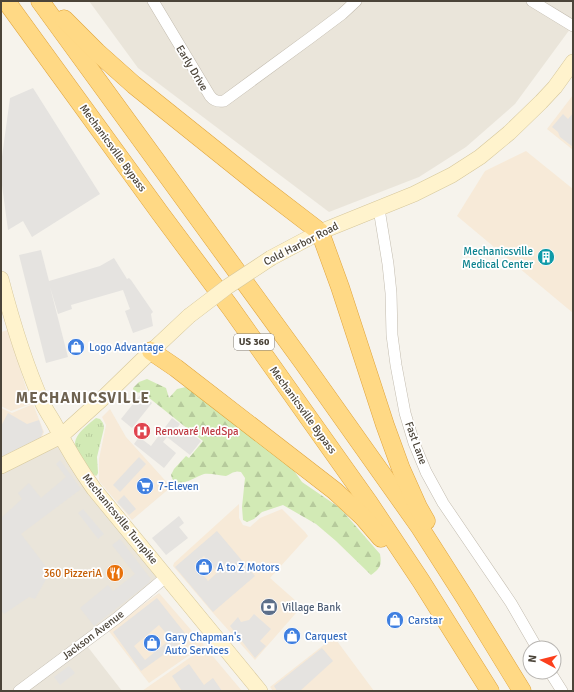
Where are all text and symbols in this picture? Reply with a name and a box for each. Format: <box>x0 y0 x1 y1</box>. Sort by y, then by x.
street label: Early Drive <box>173 43 211 93</box>
street label: Mechanicsville Bypass <box>77 102 149 194</box>
street label: Cold Harbor Road <box>261 219 341 268</box>
place label: Mechanicsville Medical Center <box>462 245 533 271</box>
building icon: Mechanicsville Medical Center <box>536 247 556 267</box>
road number: US 360 <box>234 334 274 350</box>
shop icon: Logo Advantage <box>66 337 86 357</box>
place label: Logo Advantage <box>89 341 164 354</box>
street label: Mechanicsville Bypass <box>267 364 339 456</box>
district label: MECHANICSVILLE <box>16 389 150 407</box>
street label: Fast Lane <box>402 420 430 466</box>
hospital icon: Renovaré MedSpa <box>132 421 152 441</box>
place label: Renovaré MedSpa <box>155 425 239 438</box>
street label: Mechanicsville Turnpike <box>80 471 160 567</box>
supermarket icon: 7-Eleven <box>135 476 155 496</box>
place label: 7-Eleven <box>158 480 199 493</box>
shop icon: A to Z Motors <box>194 557 214 577</box>
place label: A to Z Motors <box>217 561 280 574</box>
restaurant icon: 360 PizzeriA <box>105 563 125 583</box>
place label: 360 PizzeriA <box>43 567 102 580</box>
bank icon: Village Bank <box>259 597 279 617</box>
place label: Village Bank <box>282 601 341 614</box>
street label: Jackson Avenue <box>59 607 127 663</box>
shop icon: Carstar <box>385 610 405 630</box>
place label: Carstar <box>408 614 442 627</box>
shop icon: Carquest <box>282 626 302 646</box>
place label: Carquest <box>305 630 347 643</box>
place label: Gary Chapman's Auto Services <box>165 631 241 657</box>
shop icon: Gary Chapman's Auto Services <box>142 633 162 653</box>
north arrow <box>522 640 562 680</box>
text: N <box>526 654 539 663</box>

